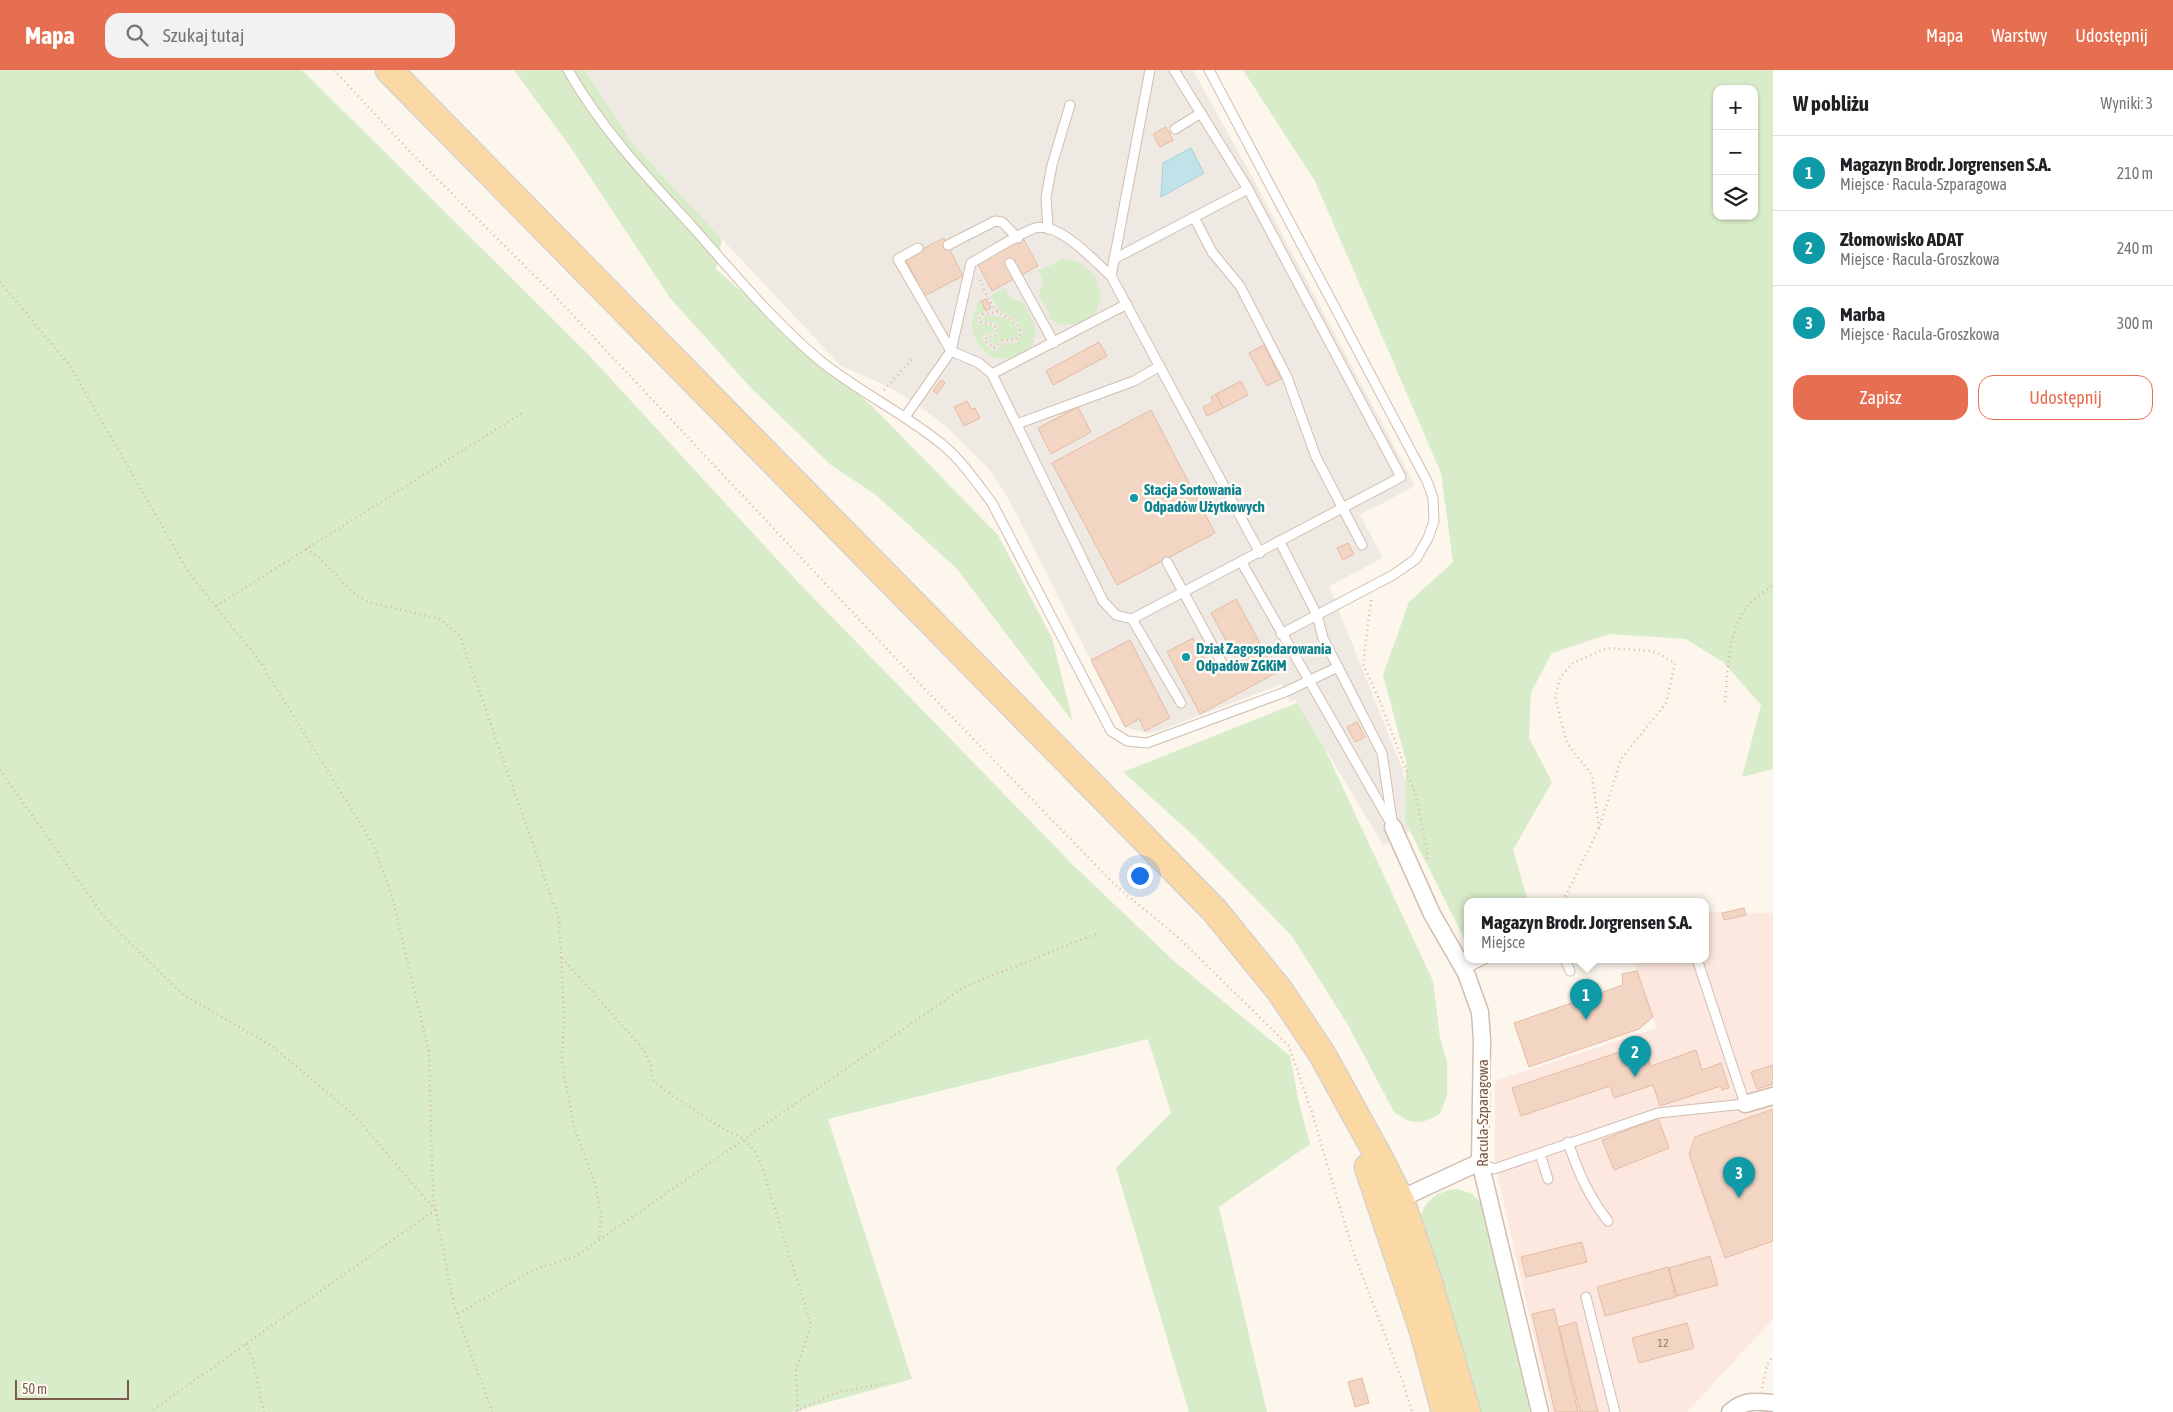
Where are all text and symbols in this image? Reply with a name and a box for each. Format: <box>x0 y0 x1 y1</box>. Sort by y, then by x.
search box <box>105 13 455 58</box>
icon: search <box>123 21 151 49</box>
text: Mapa <box>25 22 75 49</box>
text: Szukaj tutaj <box>163 24 244 46</box>
text: Mapa <box>1926 25 1963 46</box>
text: Warstwy <box>1991 25 2047 46</box>
text: Udostępnij <box>2075 25 2148 46</box>
map controls <box>1713 85 1758 220</box>
button: + <box>1713 85 1758 130</box>
text: W pobliżu <box>1793 91 1869 115</box>
text: Wyniki: 3 <box>2101 94 2153 112</box>
button: − <box>1713 130 1758 175</box>
text: Magazyn Brodr. Jorgrensen S.A. <box>1840 153 2051 175</box>
text: 1 <box>1805 164 1813 182</box>
text: 210 m <box>2117 164 2153 182</box>
button: layers <box>1713 175 1758 220</box>
text: Miejsce · Racula-Szparagowa <box>1840 175 2007 193</box>
text: Złomowisko ADAT <box>1840 228 1964 250</box>
text: 2 <box>1805 239 1813 257</box>
text: 240 m <box>2117 239 2153 257</box>
text: Miejsce · Racula-Groszkowa <box>1840 250 2000 268</box>
text: Marba <box>1840 303 1885 325</box>
text: 3 <box>1805 314 1813 332</box>
text: 300 m <box>2117 314 2153 332</box>
text: Miejsce · Racula-Groszkowa <box>1840 325 2000 343</box>
button: Zapisz <box>1793 375 1968 420</box>
button: Udostępnij <box>1978 375 2153 420</box>
place label: Stacja Sortowania Odpadów Użytkowych <box>1144 481 1265 515</box>
marker: Stacja Sortowania Odpadów Użytkowych <box>1128 492 1140 504</box>
place label: Dział Zagospodarowania Odpadów ZGKiM <box>1196 640 1332 674</box>
marker: Dział Zagospodarowania Odpadów ZGKiM <box>1180 651 1192 663</box>
your location <box>1127 863 1153 889</box>
popup <box>1464 898 1709 963</box>
text: Magazyn Brodr. Jorgrensen S.A. <box>1481 911 1692 933</box>
text: Miejsce <box>1481 933 1525 951</box>
pin: 1 <box>1570 979 1602 1020</box>
pin: 2 <box>1619 1036 1651 1077</box>
street label: Racula-Szparagowa <box>1474 1059 1491 1167</box>
pin: 3 <box>1723 1157 1755 1198</box>
house number: 12 <box>1657 1336 1669 1350</box>
scale bar <box>15 1377 129 1400</box>
text: 50 m <box>22 1381 47 1397</box>

